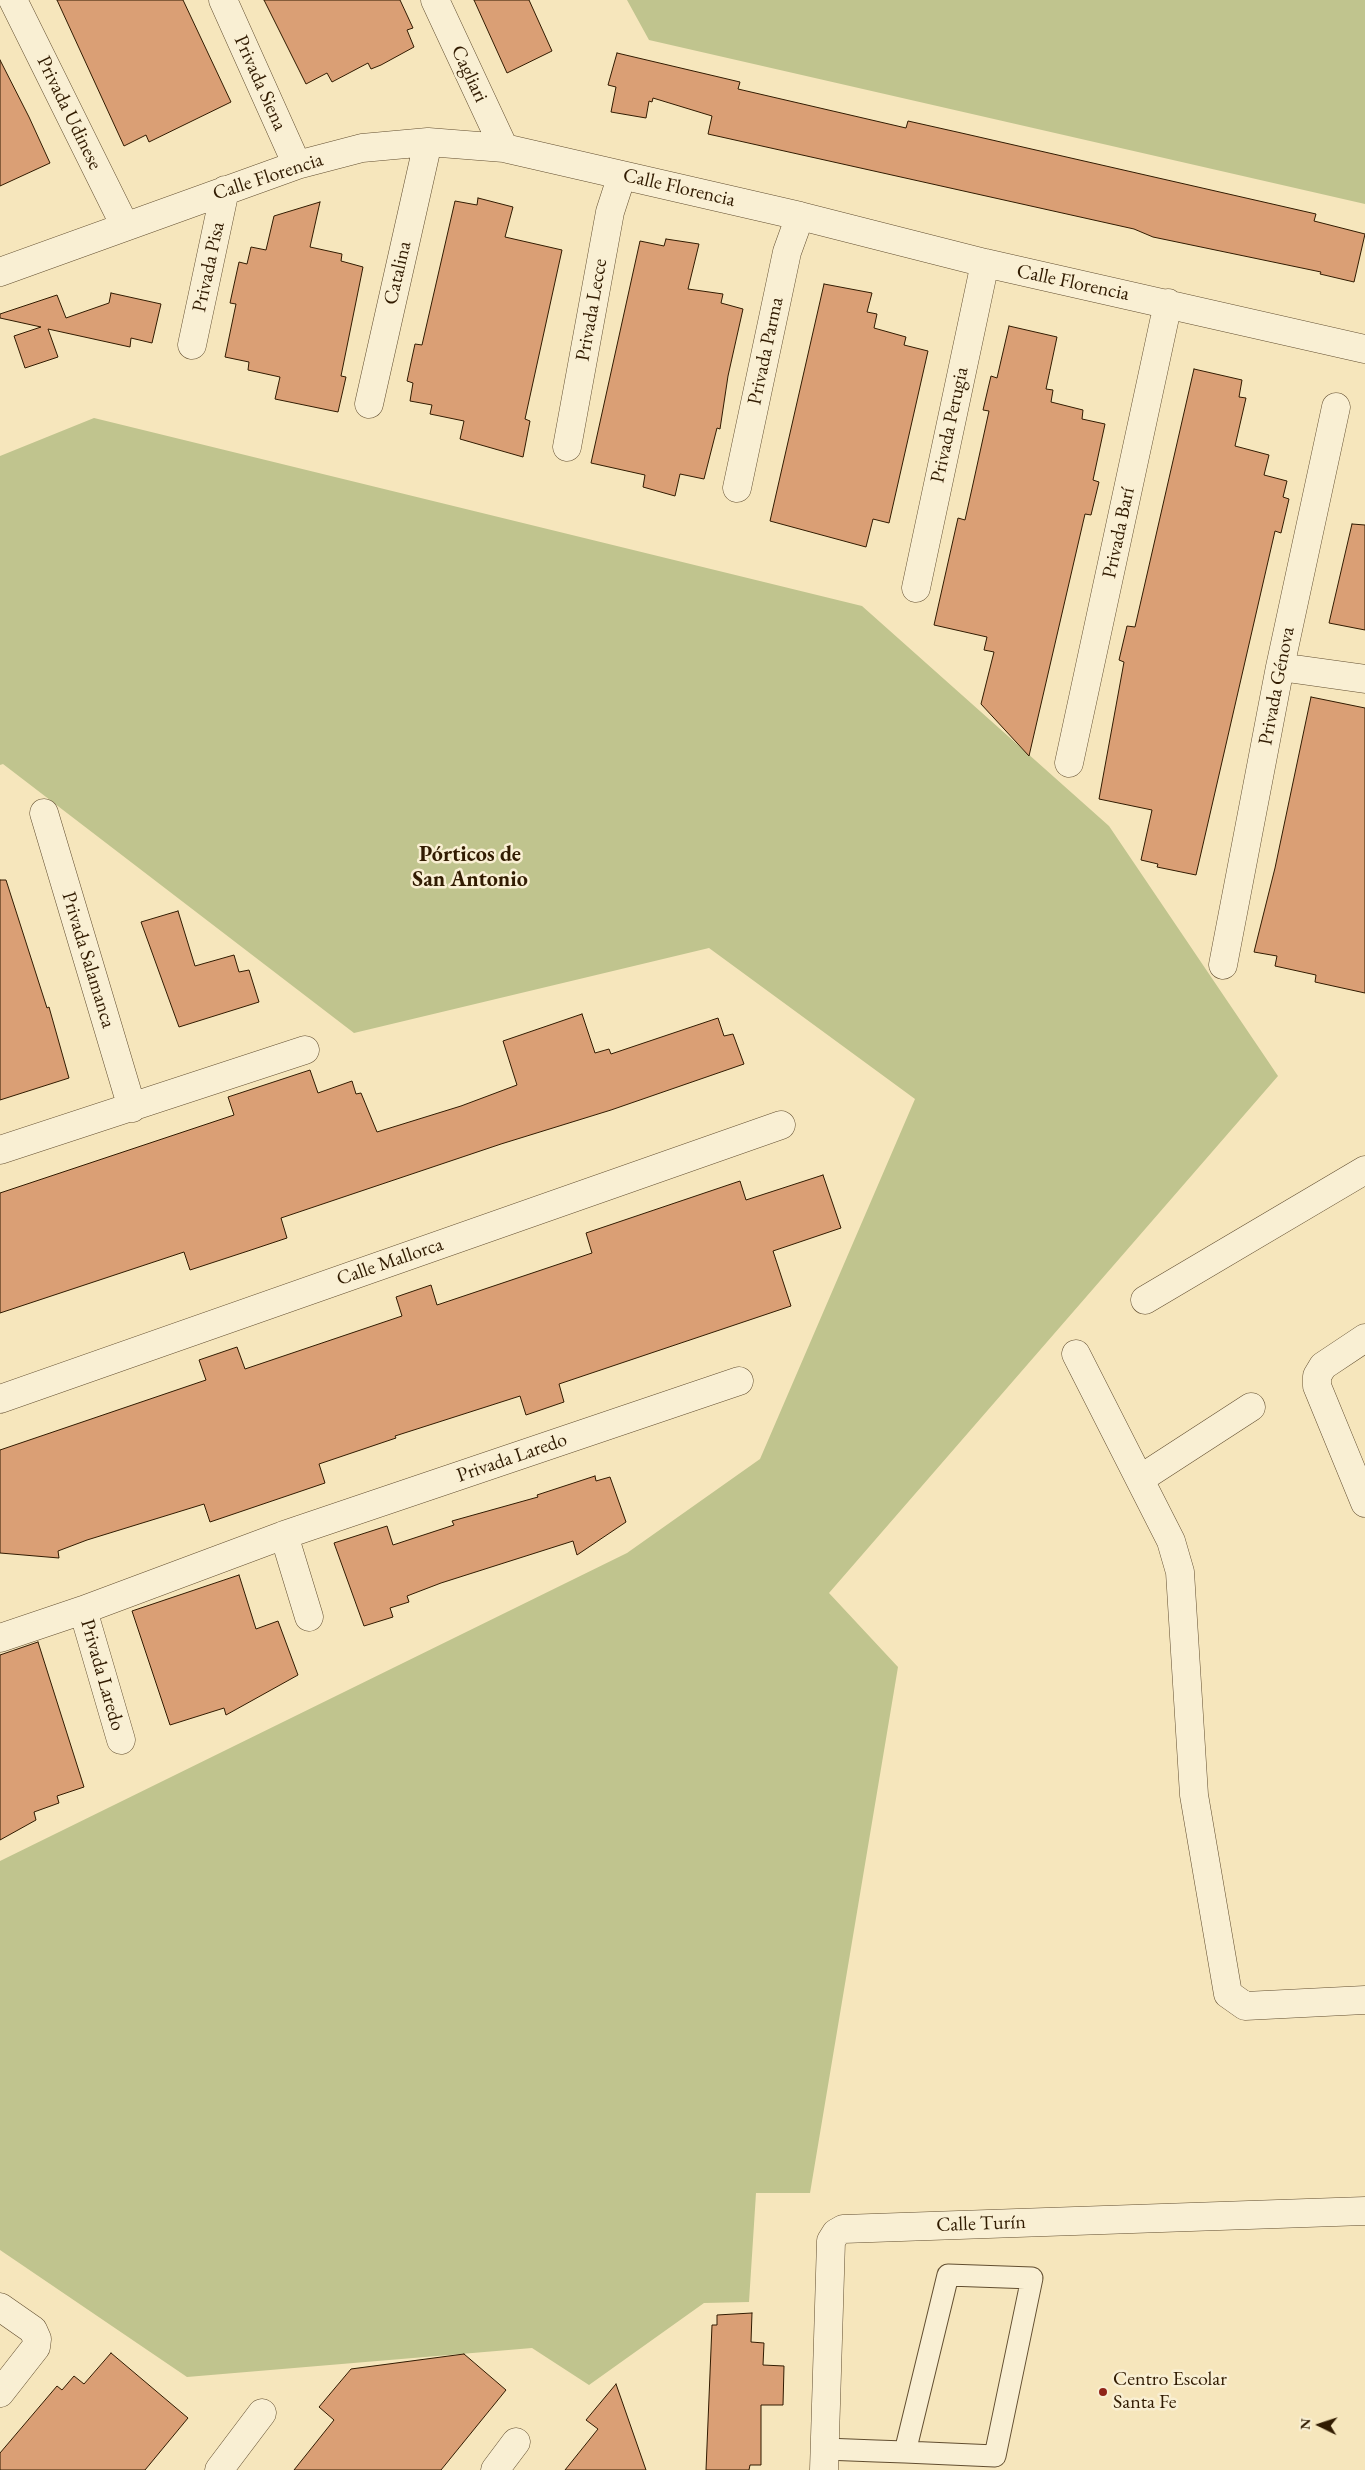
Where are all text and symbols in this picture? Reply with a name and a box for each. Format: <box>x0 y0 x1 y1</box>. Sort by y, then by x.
street label: Privada Siena <box>228 32 292 134</box>
street label: Cagliari <box>445 42 493 106</box>
street label: Privada Udinese <box>31 52 107 174</box>
street label: Calle Florencia <box>210 148 326 206</box>
street label: Calle Florencia <box>620 163 738 213</box>
street label: Privada Pisa <box>188 220 230 314</box>
street label: Catalina <box>379 239 417 307</box>
street label: Privada Lecce <box>571 257 613 363</box>
street label: Calle Florencia <box>1014 259 1132 307</box>
street label: Privada Parma <box>743 295 789 407</box>
street label: Privada Perugia <box>926 365 974 485</box>
street label: Privada Barí <box>1098 485 1140 581</box>
street label: Privada Génova <box>1254 625 1300 747</box>
district label: Pórticos de San Antonio <box>412 842 528 894</box>
street label: Privada Salamanca <box>56 889 120 1031</box>
street label: Calle Mallorca <box>334 1233 446 1291</box>
street label: Privada Laredo <box>454 1428 570 1488</box>
street label: Privada Laredo <box>75 1616 129 1734</box>
street label: Calle Turín <box>936 2210 1026 2238</box>
place label: Centro Escolar Santa Fe <box>1113 2368 1227 2415</box>
marker: Centro Escolar Santa Fe <box>1097 2386 1109 2398</box>
north arrow <box>1295 2400 1345 2450</box>
text: N <box>1296 2418 1314 2430</box>

